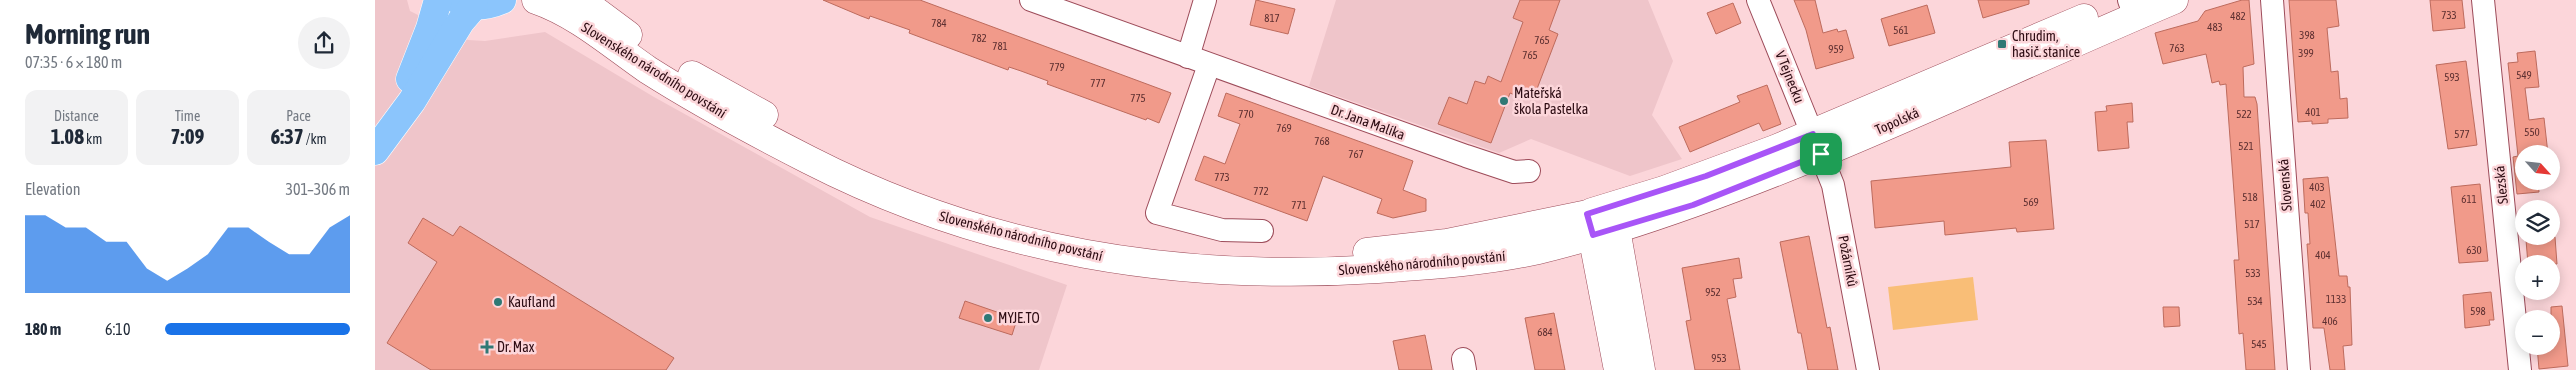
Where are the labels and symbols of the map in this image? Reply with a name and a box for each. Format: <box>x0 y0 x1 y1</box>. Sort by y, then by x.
house number: 733 <box>2441 9 2457 21</box>
house number: 482 <box>2230 10 2246 22</box>
house number: 817 <box>1264 12 1280 24</box>
house number: 784 <box>931 17 947 29</box>
street label: Slovenského národního povstání <box>579 19 729 121</box>
house number: 483 <box>2207 21 2223 33</box>
house number: 561 <box>1893 24 1909 36</box>
place label: Chrudim, hasič. stanice <box>2012 28 2080 60</box>
house number: 398 <box>2299 29 2315 41</box>
house number: 782 <box>971 32 987 44</box>
house number: 765 <box>1534 34 1550 46</box>
marker: Chrudim, hasič. stanice <box>1996 38 2008 50</box>
house number: 781 <box>992 40 1008 52</box>
house number: 763 <box>2169 42 2185 54</box>
house number: 959 <box>1828 43 1844 55</box>
house number: 399 <box>2298 47 2314 59</box>
house number: 765 <box>1522 49 1538 61</box>
street label: V Tejnecku <box>1772 49 1808 105</box>
house number: 779 <box>1049 61 1065 73</box>
house number: 549 <box>2516 69 2532 81</box>
house number: 593 <box>2444 71 2460 83</box>
house number: 777 <box>1090 77 1106 89</box>
place label: Mateřská škola Pastelka <box>1514 85 1588 117</box>
house number: 775 <box>1130 92 1146 104</box>
marker: Mateřská škola Pastelka <box>1498 95 1510 107</box>
street label: Dr. Jana Malíka <box>1329 101 1407 143</box>
street label: Topolská <box>1873 104 1921 138</box>
house number: 401 <box>2305 106 2321 118</box>
house number: 770 <box>1238 108 1254 120</box>
house number: 522 <box>2236 108 2252 120</box>
house number: 769 <box>1276 122 1292 134</box>
house number: 550 <box>2524 126 2540 138</box>
house number: 577 <box>2454 128 2470 140</box>
pin <box>1800 133 1842 175</box>
house number: 768 <box>1314 135 1330 147</box>
house number: 521 <box>2238 140 2254 152</box>
north arrow <box>2515 145 2560 190</box>
house number: 767 <box>1348 148 1364 160</box>
street label: Slovenská <box>2275 158 2295 212</box>
street label: Slezská <box>2491 165 2511 205</box>
house number: 773 <box>1214 171 1230 183</box>
house number: 403 <box>2309 181 2325 193</box>
house number: 772 <box>1253 185 1269 197</box>
house number: 518 <box>2242 191 2258 203</box>
house number: 611 <box>2461 193 2477 205</box>
house number: 569 <box>2023 196 2039 208</box>
house number: 402 <box>2310 198 2326 210</box>
house number: 771 <box>1291 199 1307 211</box>
street label: Slovenského národního povstání <box>938 208 1104 264</box>
house number: 517 <box>2244 218 2260 230</box>
street label: Požárníků <box>1835 234 1861 288</box>
house number: 630 <box>2466 244 2482 256</box>
street label: Slovenského národního povstání <box>1338 248 1506 278</box>
house number: 404 <box>2315 249 2331 261</box>
house number: 533 <box>2245 267 2261 279</box>
house number: 952 <box>1705 286 1721 298</box>
house number: 1133 <box>2326 293 2346 305</box>
place label: Kaufland <box>508 294 555 310</box>
house number: 534 <box>2247 295 2263 307</box>
marker: Kaufland <box>492 296 504 308</box>
house number: 598 <box>2470 305 2486 317</box>
place label: MYJE.TO <box>998 310 1040 326</box>
marker: MYJE.TO <box>982 312 994 324</box>
house number: 406 <box>2322 315 2338 327</box>
house number: 684 <box>1537 326 1553 338</box>
house number: 545 <box>2251 338 2267 350</box>
place label: Dr. Max <box>497 339 535 355</box>
marker: Dr. Max <box>481 341 493 353</box>
house number: 953 <box>1711 352 1727 364</box>

